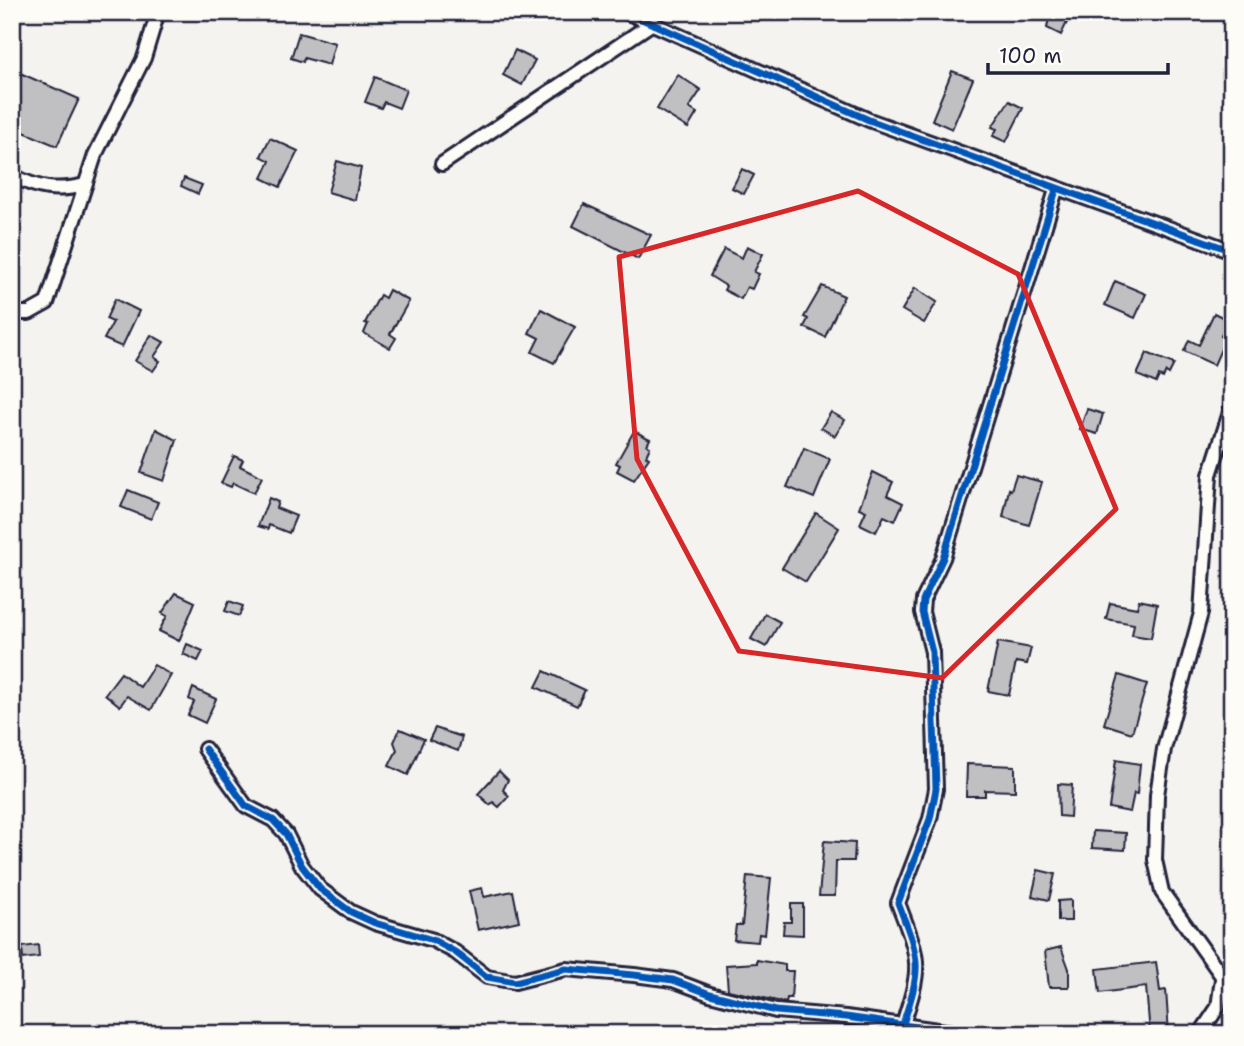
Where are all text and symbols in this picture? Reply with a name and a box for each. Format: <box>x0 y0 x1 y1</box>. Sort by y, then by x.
scale bar <box>988 32 1169 76</box>
text: 100 m <box>999 42 1062 70</box>

